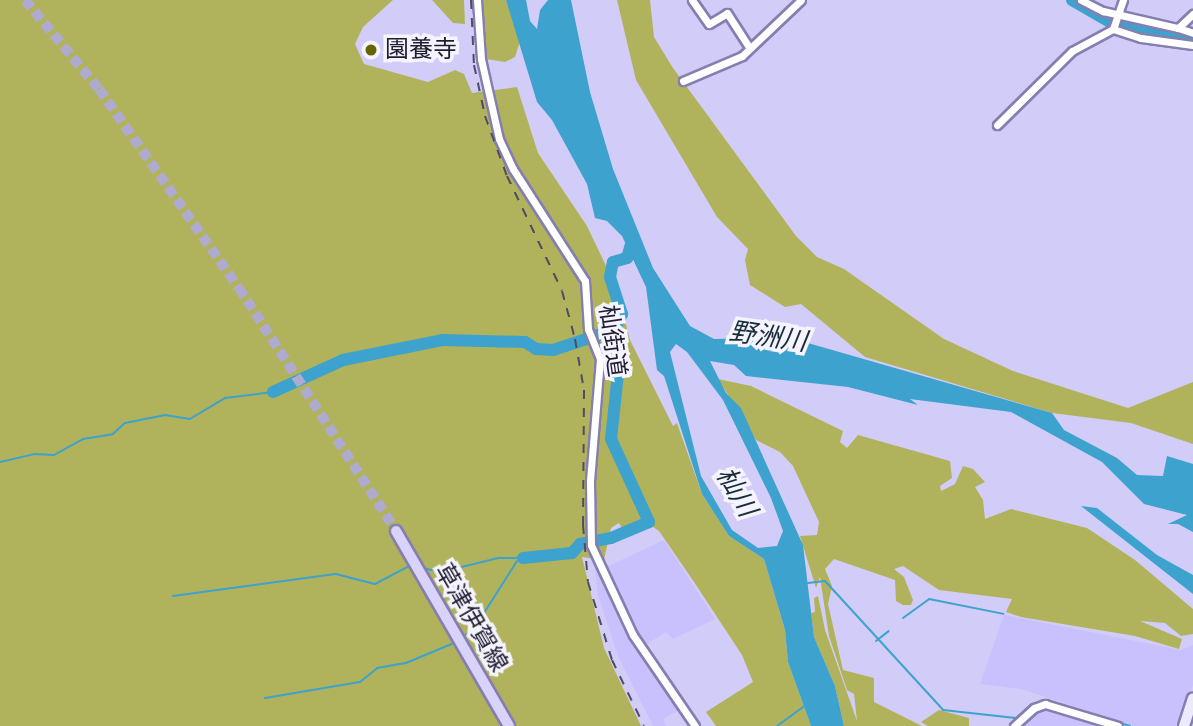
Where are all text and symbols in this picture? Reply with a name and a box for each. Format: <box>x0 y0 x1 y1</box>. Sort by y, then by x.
place label: 園養寺 <box>385 36 457 64</box>
marker: 園養寺 <box>363 42 379 58</box>
street label: 杣街道 <box>593 303 631 379</box>
water label: 野洲川 <box>727 316 809 358</box>
water label: 杣川 <box>709 462 763 522</box>
street label: 草津伊賀線 <box>429 559 513 677</box>

